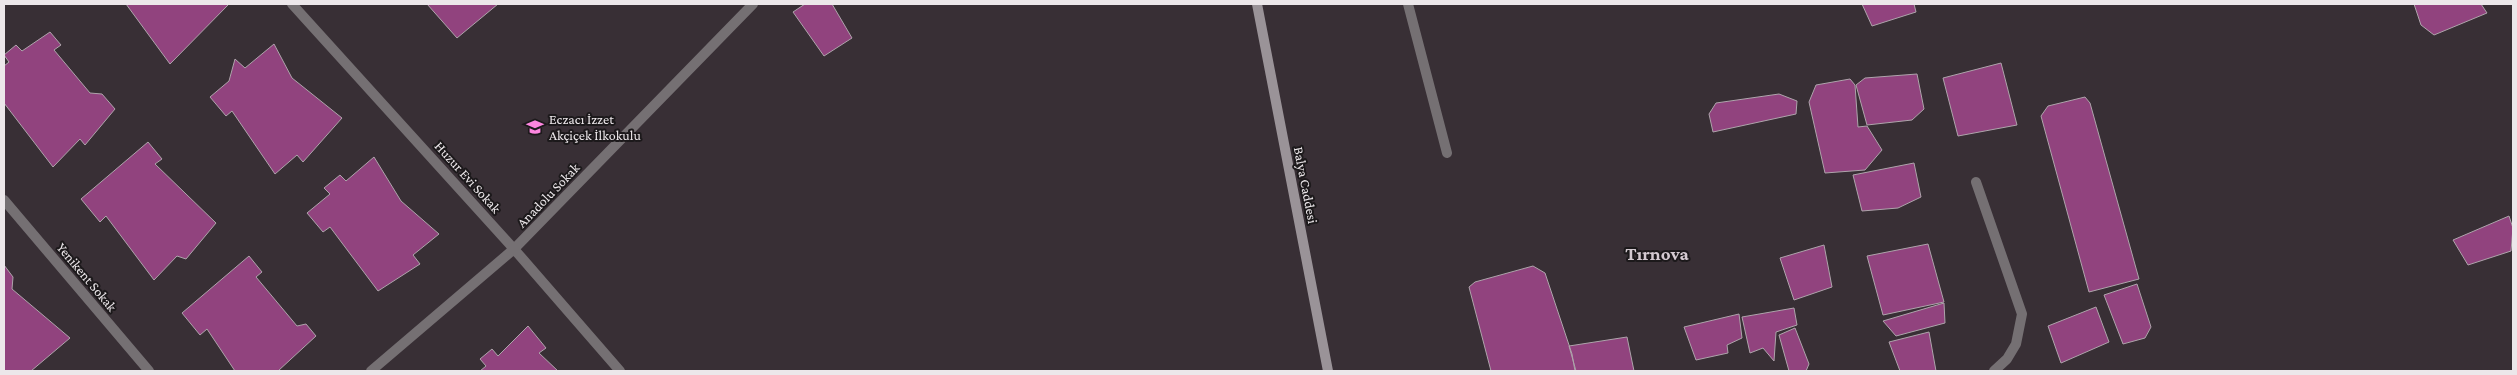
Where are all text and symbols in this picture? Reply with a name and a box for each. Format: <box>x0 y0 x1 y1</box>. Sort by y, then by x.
place label: Eczacı İzzet Akçiçek İlkokulu <box>549 111 641 143</box>
school or university icon: Eczacı İzzet Akçiçek İlkokulu <box>525 117 545 137</box>
street label: Huzur Evi Sokak <box>432 138 505 216</box>
street label: Balya Caddesi <box>1291 145 1321 225</box>
street label: Anadolu Sokak <box>513 159 583 231</box>
street label: Yenikent Sokak <box>54 239 121 315</box>
district label: Tırnova <box>1625 243 1689 264</box>

